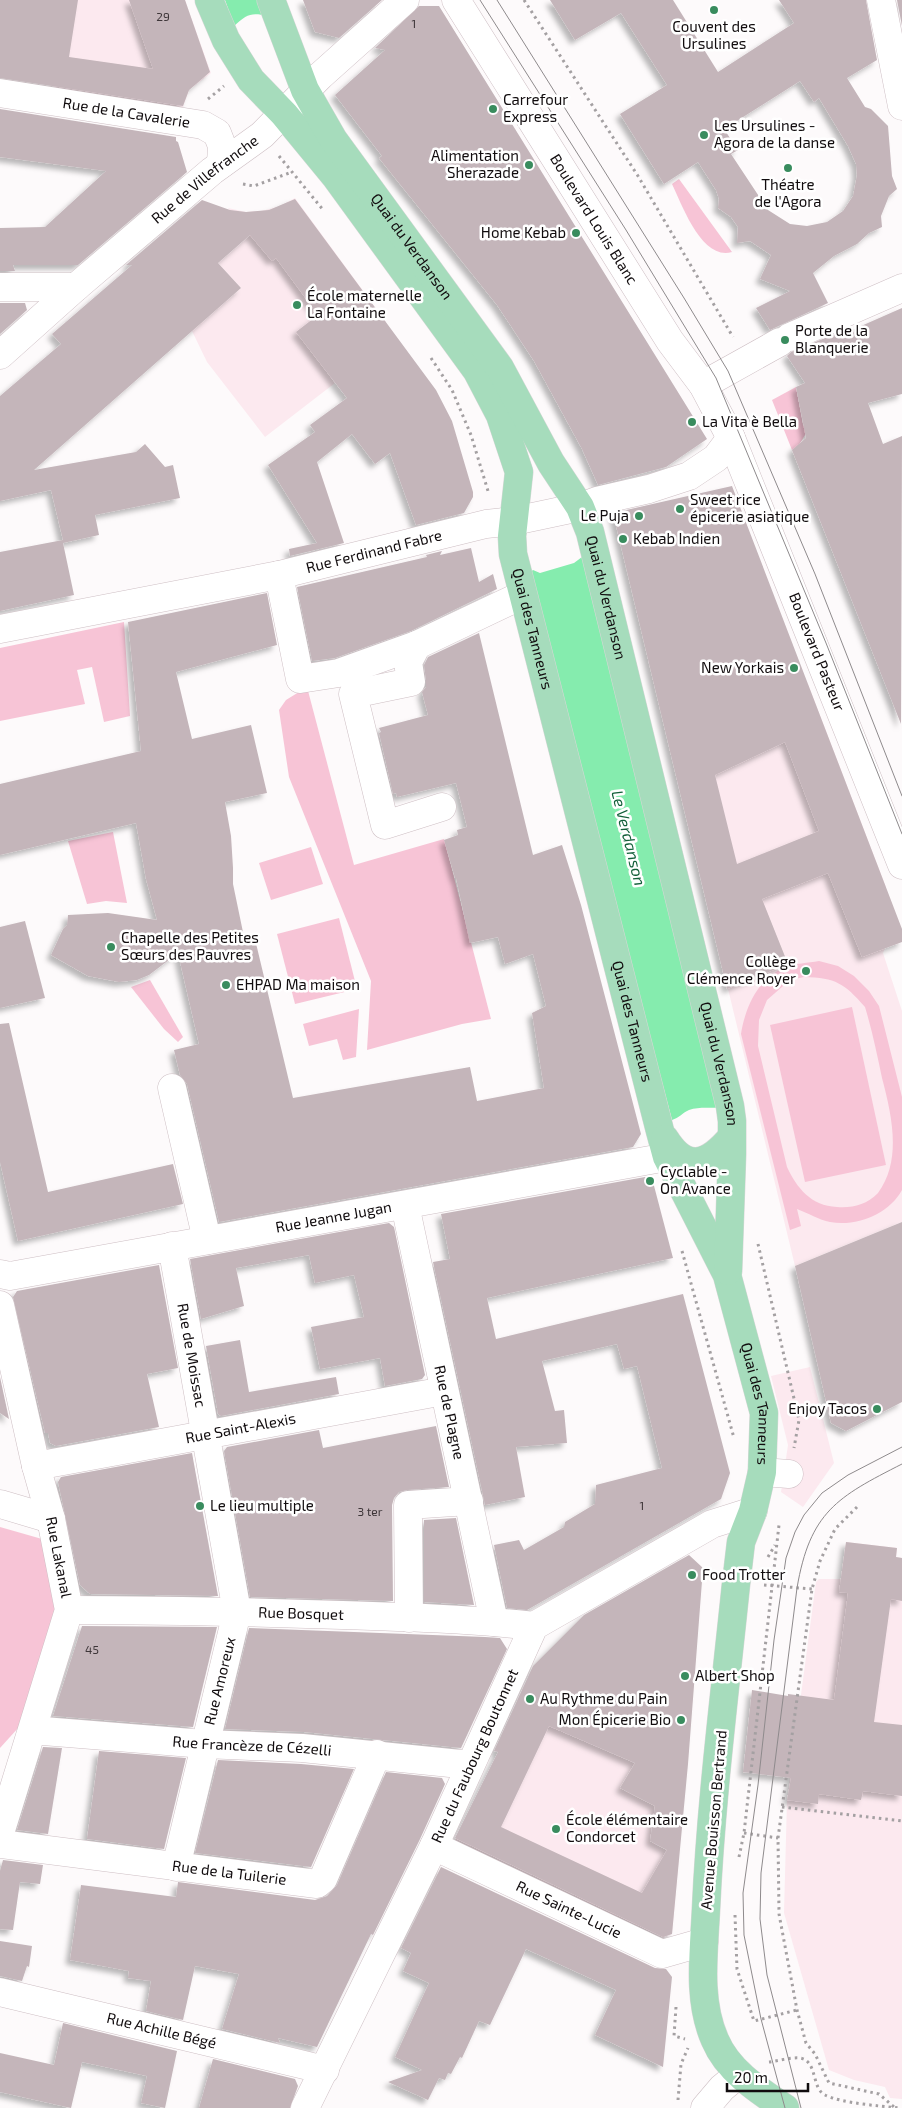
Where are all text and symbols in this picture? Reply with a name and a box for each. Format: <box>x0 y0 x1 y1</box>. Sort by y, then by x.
marker: Couvent des Ursulines <box>708 4 720 16</box>
house number: 29 <box>156 9 170 23</box>
house number: 1 <box>412 16 416 30</box>
place label: Couvent des Ursulines <box>672 17 756 52</box>
place label: Carrefour Express <box>503 90 568 125</box>
street label: Rue de la Cavalerie <box>62 93 192 131</box>
marker: Carrefour Express <box>487 103 499 115</box>
place label: Les Ursulines - Agora de la danse <box>714 116 835 151</box>
marker: Les Ursulines - Agora de la danse <box>698 129 710 141</box>
street label: Rue de Villefranche <box>147 131 261 227</box>
place label: Alimentation Sherazade <box>431 146 519 181</box>
street label: Boulevard Louis Blanc <box>547 150 642 287</box>
marker: Alimentation Sherazade <box>523 159 535 171</box>
marker: Théatre de l'Agora <box>782 162 794 174</box>
place label: Théatre de l'Agora <box>754 175 822 210</box>
street label: Quai du Verdanson <box>367 190 457 303</box>
place label: Home Kebab <box>481 223 566 241</box>
marker: Home Kebab <box>570 227 582 239</box>
place label: École maternelle La Fontaine <box>307 286 422 321</box>
marker: École maternelle La Fontaine <box>291 299 303 311</box>
place label: Porte de la Blanquerie <box>795 321 869 356</box>
marker: Porte de la Blanquerie <box>779 334 791 346</box>
place label: La Vita è Bella <box>702 412 797 430</box>
marker: La Vita è Bella <box>686 416 698 428</box>
place label: Sweet rice épicerie asiatique <box>690 490 809 525</box>
marker: Sweet rice épicerie asiatique <box>674 503 686 515</box>
place label: Le Puja <box>581 506 629 525</box>
marker: Le Puja <box>633 510 645 522</box>
street label: Rue Ferdinand Fabre <box>304 525 444 576</box>
place label: Kebab Indien <box>633 529 720 547</box>
street label: Quai du Verdanson <box>582 533 631 661</box>
marker: Kebab Indien <box>617 533 629 545</box>
street label: Quai des Tanneurs <box>508 566 557 691</box>
street label: Boulevard Pasteur <box>786 590 849 713</box>
place label: New Yorkais <box>701 658 784 676</box>
marker: New Yorkais <box>788 662 800 674</box>
water label: Le Verdanson <box>608 788 651 888</box>
place label: Chapelle des Petites Sœurs des Pauvres <box>121 928 259 963</box>
marker: Chapelle des Petites Sœurs des Pauvres <box>105 941 117 953</box>
place label: Collège Clémence Royer <box>687 952 796 987</box>
street label: Quai des Tanneurs <box>608 959 657 1084</box>
marker: Collège Clémence Royer <box>800 965 812 977</box>
place label: EHPAD Ma maison <box>236 975 360 993</box>
marker: EHPAD Ma maison <box>220 979 232 991</box>
street label: Quai du Verdanson <box>696 1000 742 1126</box>
place label: Cyclable - On Avance <box>660 1162 731 1197</box>
marker: Cyclable - On Avance <box>644 1175 656 1187</box>
street label: Rue Jeanne Jugan <box>274 1197 393 1236</box>
street label: Rue de Moissac <box>174 1302 210 1409</box>
street label: Quai des Tanneurs <box>737 1340 774 1465</box>
street label: Rue de Plagne <box>431 1363 469 1461</box>
place label: Enjoy Tacos <box>788 1399 867 1418</box>
marker: Enjoy Tacos <box>871 1403 883 1415</box>
street label: Rue Saint-Alexis <box>184 1408 297 1446</box>
place label: Le lieu multiple <box>210 1496 314 1514</box>
house number: 1 <box>640 1498 644 1512</box>
marker: Le lieu multiple <box>194 1500 206 1512</box>
house number: 3 ter <box>358 1504 383 1518</box>
street label: Rue Lakanal <box>43 1515 76 1600</box>
place label: Food Trotter <box>702 1565 786 1583</box>
marker: Food Trotter <box>686 1569 698 1581</box>
street label: Rue Bosquet <box>258 1603 344 1623</box>
street label: Rue Amoreux <box>199 1635 239 1727</box>
house number: 45 <box>85 1642 99 1656</box>
street label: Rue du Faubourg Boutonnet <box>427 1665 522 1846</box>
place label: Albert Shop <box>695 1666 775 1684</box>
marker: Albert Shop <box>679 1670 691 1682</box>
place label: Au Rythme du Pain <box>540 1689 667 1707</box>
marker: Au Rythme du Pain <box>524 1693 536 1705</box>
place label: Mon Épicerie Bio <box>558 1710 671 1728</box>
marker: Mon Épicerie Bio <box>675 1714 687 1726</box>
street label: Avenue Bouisson Bertrand <box>696 1729 730 1910</box>
street label: Rue Francèze de Cézelli <box>172 1731 332 1759</box>
place label: École élémentaire Condorcet <box>566 1810 688 1845</box>
marker: École élémentaire Condorcet <box>550 1823 562 1835</box>
street label: Rue de la Tuilerie <box>171 1856 288 1888</box>
street label: Rue Sainte-Lucie <box>514 1876 625 1941</box>
street label: Rue Achille Bégé <box>105 2008 218 2052</box>
scale bar <box>727 2060 808 2092</box>
text: 20 m <box>734 2068 768 2086</box>

